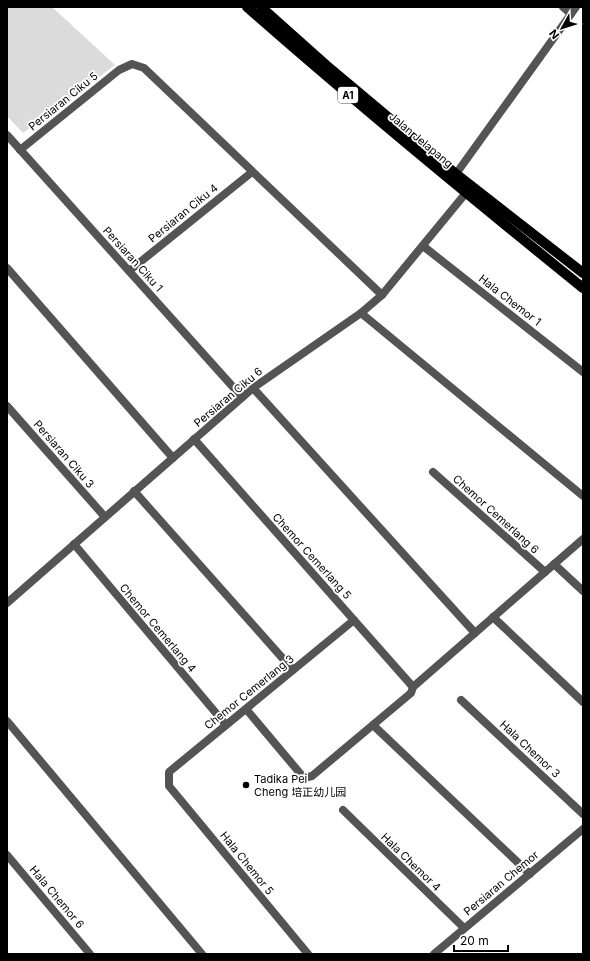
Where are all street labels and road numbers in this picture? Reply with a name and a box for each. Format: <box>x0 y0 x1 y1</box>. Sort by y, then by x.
street label: Persiaran Ciku 5 <box>26 69 101 133</box>
road number: A1 <box>338 87 358 103</box>
street label: Jalan Jelapang <box>386 109 456 171</box>
street label: Persiaran Ciku 4 <box>145 181 221 245</box>
street label: Persiaran Ciku 1 <box>100 224 166 294</box>
street label: Hala Chemor 1 <box>476 271 544 329</box>
street label: Persiaran Ciku 6 <box>191 364 265 430</box>
street label: Persiaran Ciku 3 <box>31 417 97 491</box>
street label: Chemor Cemerlang 6 <box>450 472 542 557</box>
street label: Chemor Cemerlang 5 <box>270 510 355 602</box>
street label: Chemor Cemerlang 4 <box>117 581 199 675</box>
street label: Chemor Cemerlang 3 <box>201 651 297 732</box>
street label: Hala Chemor 3 <box>497 717 563 781</box>
street label: Hala Chemor 5 <box>217 829 277 898</box>
street label: Hala Chemor 4 <box>378 830 444 894</box>
street label: Persiaran Chemor <box>461 848 541 918</box>
street label: Hala Chemor 6 <box>27 863 87 931</box>

